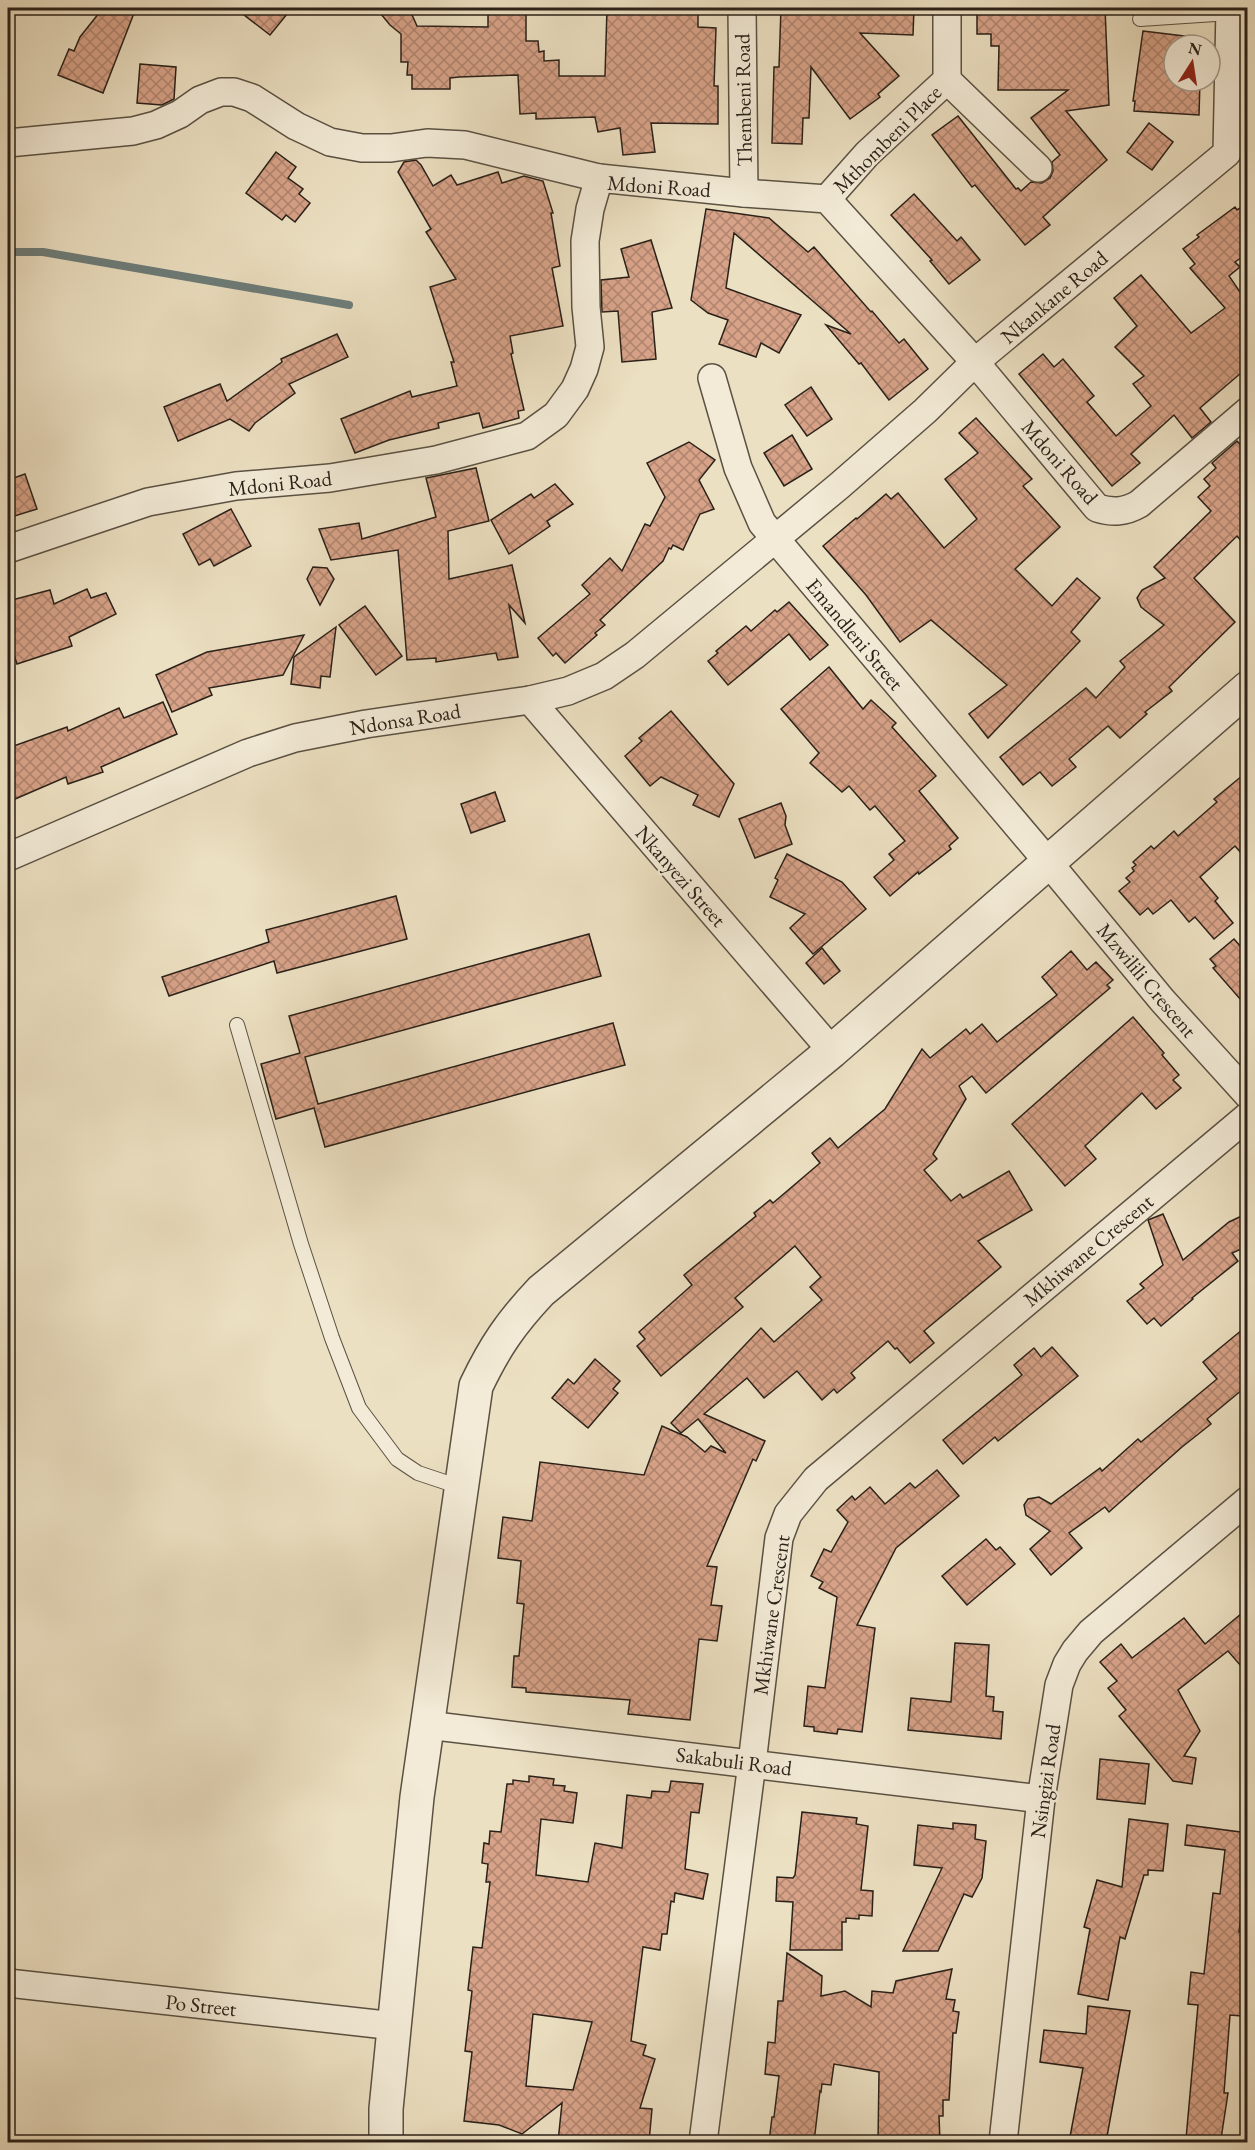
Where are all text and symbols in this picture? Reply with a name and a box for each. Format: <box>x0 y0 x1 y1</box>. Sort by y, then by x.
street label: Thembeni Road <box>728 33 758 167</box>
north arrow <box>1162 33 1222 93</box>
text: N <box>1186 37 1204 60</box>
street label: Mthombeni Place <box>827 79 947 199</box>
street label: Mdoni Road <box>606 169 712 203</box>
street label: Nkankane Road <box>995 244 1113 350</box>
street label: Mdoni Road <box>1016 414 1105 510</box>
street label: Mdoni Road <box>227 464 333 502</box>
street label: Emandleni Street <box>800 572 910 696</box>
street label: Ndonsa Road <box>348 697 463 741</box>
street label: Nkanyezi Street <box>630 820 733 932</box>
street label: Mzwilili Crescent <box>1091 917 1203 1043</box>
street label: Mkhiwane Crescent <box>1017 1187 1159 1312</box>
street label: Mkhiwane Crescent <box>746 1533 796 1697</box>
street label: Nsingizi Road <box>1024 1722 1066 1840</box>
street label: Sakabuli Road <box>674 1740 794 1782</box>
street label: Po Street <box>164 1988 238 2022</box>

